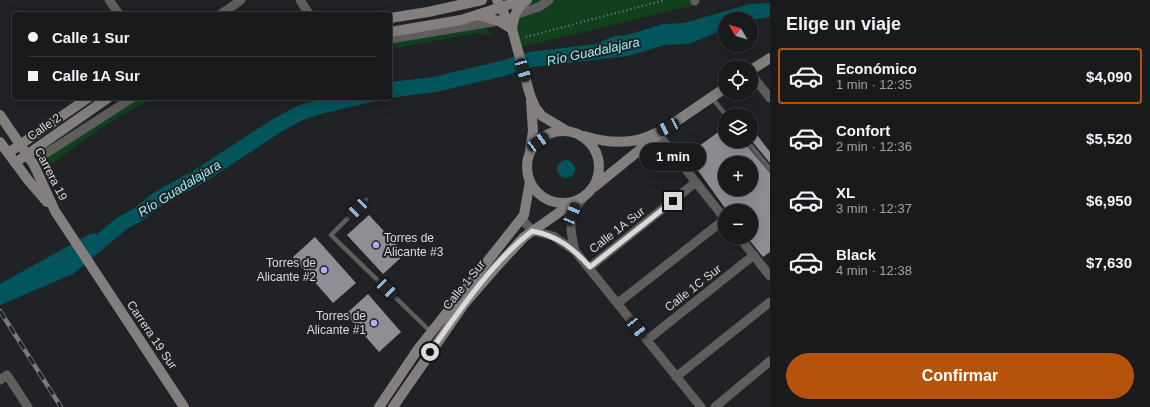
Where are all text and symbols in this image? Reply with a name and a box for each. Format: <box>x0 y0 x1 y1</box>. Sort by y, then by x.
north arrow <box>718 12 758 52</box>
map controls <box>718 12 758 244</box>
text: Elige un viaje <box>786 14 901 34</box>
text: Calle 1 Sur <box>52 29 130 46</box>
water label: Río Guadalajara <box>545 34 641 69</box>
car <box>514 57 532 83</box>
icon: car <box>788 58 824 94</box>
button: locate <box>718 60 758 100</box>
text: Económico <box>836 60 917 77</box>
text: Calle 1A Sur <box>52 67 140 84</box>
text: $4,090 <box>1086 68 1132 85</box>
text: 1 min · 12:35 <box>836 77 912 92</box>
button: layers <box>718 108 758 148</box>
street label: Calle 2 <box>25 110 64 143</box>
car <box>655 116 681 138</box>
icon: car <box>788 120 824 156</box>
text: Confort <box>836 122 890 139</box>
car <box>525 130 551 154</box>
text: $5,520 <box>1086 130 1132 147</box>
text: 2 min · 12:36 <box>836 139 912 154</box>
callout: 1 min <box>640 143 706 171</box>
street label: Carrera 19 <box>32 145 70 203</box>
text: 1 min <box>656 149 690 164</box>
button: + <box>718 156 758 196</box>
water label: Río Guadalajara <box>135 157 223 220</box>
icon: car <box>788 182 824 218</box>
text: XL <box>836 184 855 201</box>
route end <box>664 192 682 210</box>
text: $6,950 <box>1086 192 1132 209</box>
car <box>344 196 370 222</box>
car <box>562 201 582 227</box>
text: 3 min · 12:37 <box>836 201 912 216</box>
street label: Calle 1A Sur <box>586 204 648 256</box>
button: − <box>718 204 758 244</box>
place label: Torres de Alicante #3 <box>384 231 444 259</box>
marker: Torres de Alicante #3 <box>371 240 381 250</box>
icon: car <box>788 244 824 280</box>
text: Black <box>836 246 876 263</box>
text: $7,630 <box>1086 254 1132 271</box>
place label: Torres de Alicante #2 <box>257 256 316 284</box>
street label: Calle 1 Sur <box>440 258 488 312</box>
street label: Calle 1C Sur <box>662 262 724 314</box>
text: 4 min · 12:38 <box>836 263 912 278</box>
marker: Torres de Alicante #2 <box>319 265 329 275</box>
car <box>374 276 400 302</box>
street label: Carrera 19 Sur <box>124 298 180 372</box>
place label: Torres de Alicante #1 <box>307 309 366 337</box>
car <box>625 315 649 341</box>
marker: Torres de Alicante #1 <box>369 318 379 328</box>
route start <box>421 343 439 361</box>
button: Confirmar <box>786 353 1134 399</box>

